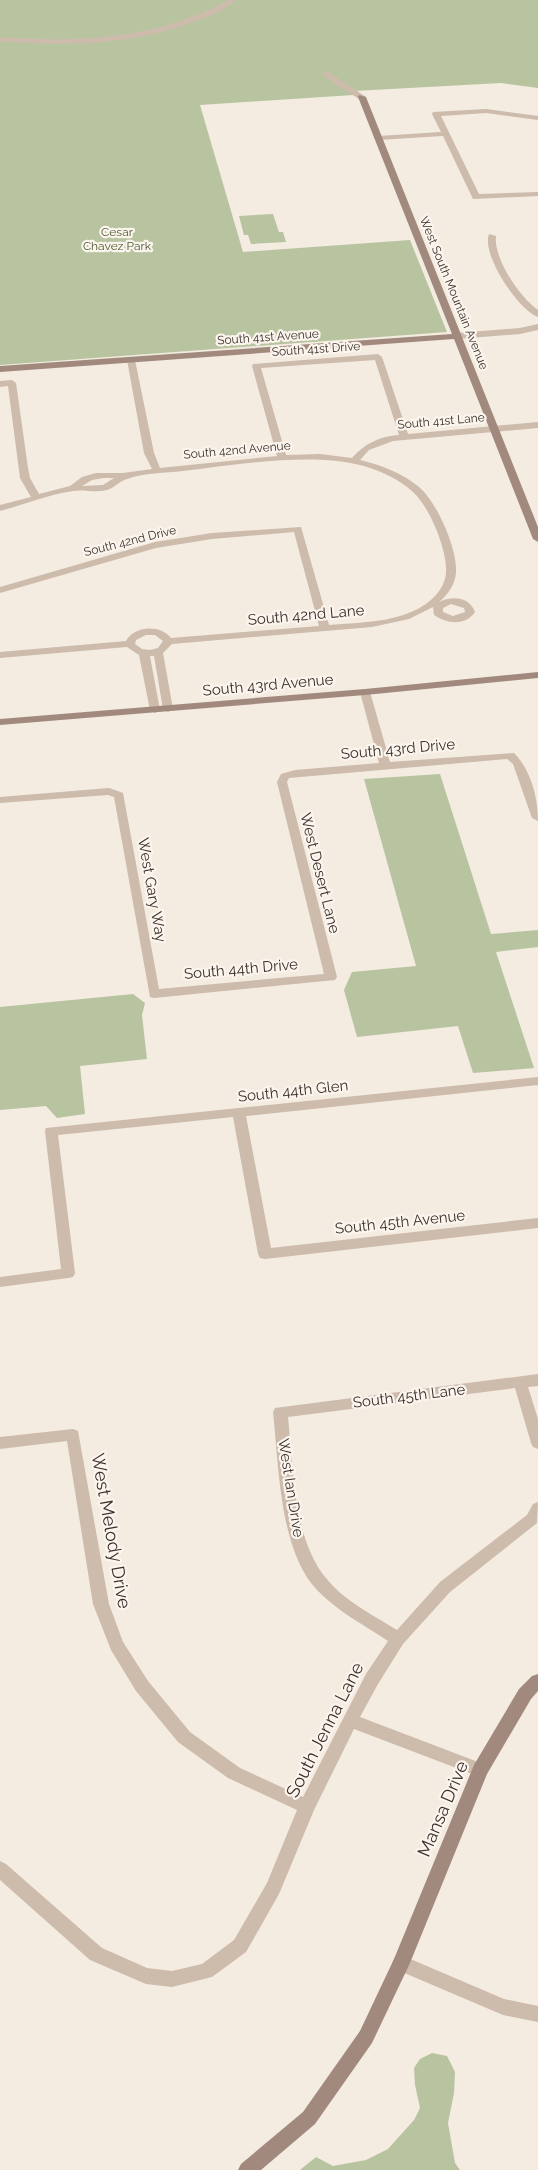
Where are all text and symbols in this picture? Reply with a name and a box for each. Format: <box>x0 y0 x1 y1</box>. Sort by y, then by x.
street label: West South Mountain Avenue <box>417 214 491 372</box>
park label: Cesar Chavez Park <box>83 225 152 253</box>
street label: South 41st Avenue <box>217 326 319 348</box>
street label: South 41st Drive <box>271 339 361 359</box>
street label: South 41st Lane <box>397 410 485 432</box>
street label: South 42nd Avenue <box>183 438 291 462</box>
street label: South 42nd Drive <box>82 523 178 559</box>
street label: South 42nd Lane <box>247 601 365 629</box>
street label: South 43rd Avenue <box>202 670 334 700</box>
street label: South 43rd Drive <box>340 735 456 763</box>
street label: West Desert Lane <box>296 811 344 935</box>
street label: West Gary Way <box>134 836 170 944</box>
street label: South 44th Drive <box>183 955 299 983</box>
street label: South 44th Glen <box>237 1076 349 1106</box>
street label: South 45th Avenue <box>334 1206 466 1238</box>
street label: South 45th Lane <box>352 1380 466 1412</box>
street label: West Ian Drive <box>274 1437 308 1539</box>
street label: West Melody Drive <box>87 1452 136 1611</box>
street label: South Jenna Lane <box>281 1658 368 1801</box>
street label: Mansa Drive <box>413 1757 472 1860</box>

